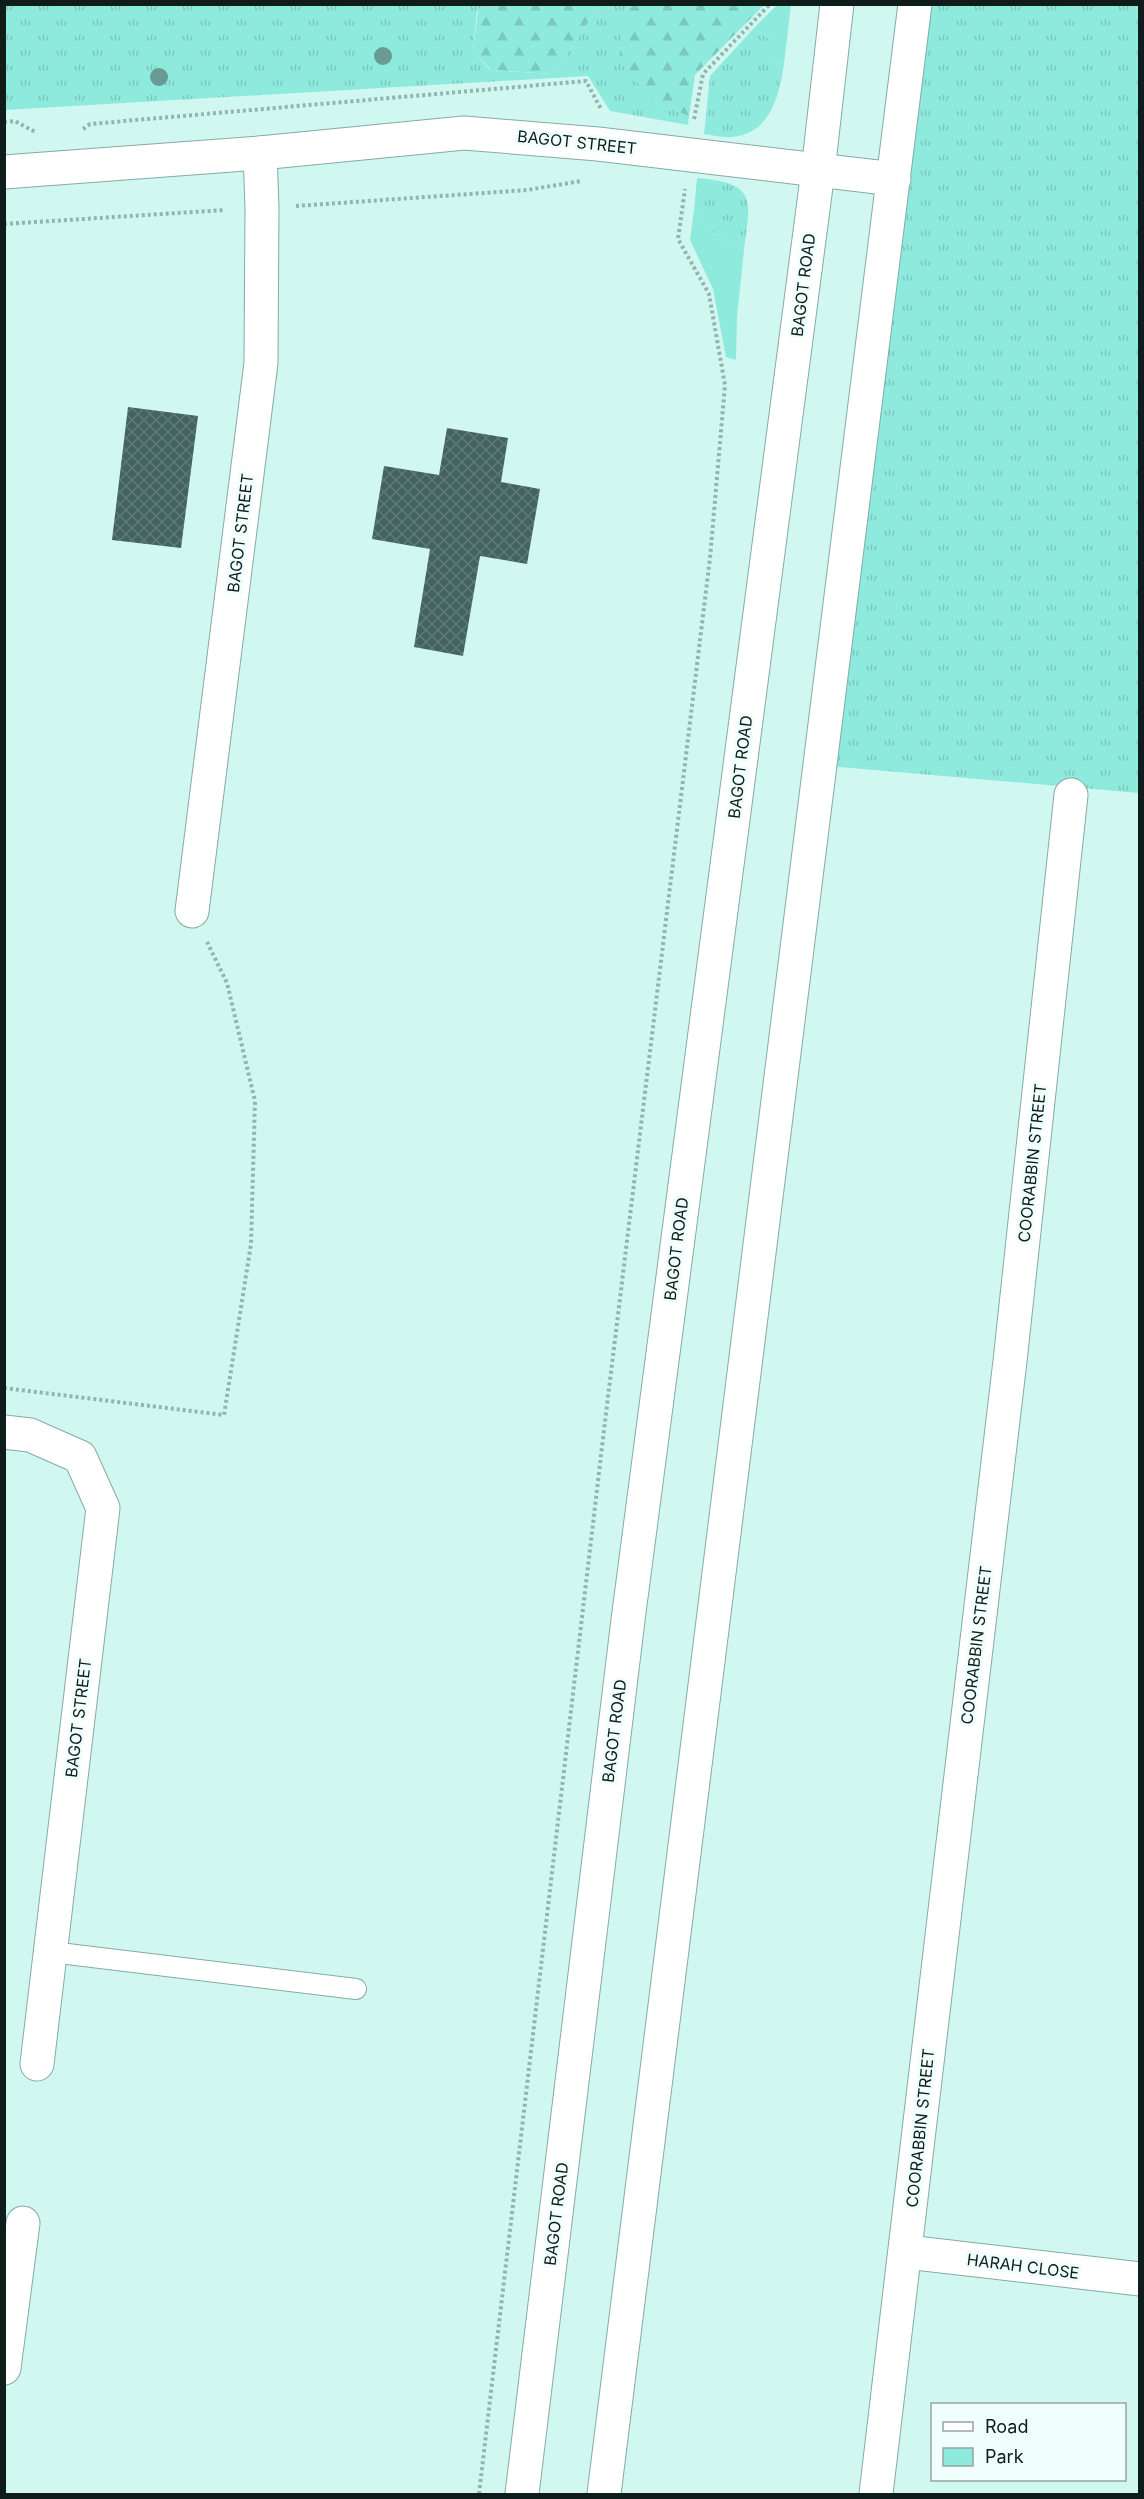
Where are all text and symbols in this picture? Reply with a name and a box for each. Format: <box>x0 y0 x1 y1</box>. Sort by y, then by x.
street label: BAGOT STREET <box>516 126 638 158</box>
street label: BAGOT ROAD <box>787 232 819 338</box>
street label: BAGOT STREET <box>223 472 257 594</box>
street label: BAGOT ROAD <box>724 714 756 820</box>
street label: COORABBIN STREET <box>1014 1083 1050 1243</box>
street label: BAGOT ROAD <box>660 1196 692 1302</box>
street label: COORABBIN STREET <box>956 1565 996 1725</box>
street label: BAGOT STREET <box>61 1657 95 1779</box>
street label: BAGOT ROAD <box>598 1678 630 1784</box>
street label: COORABBIN STREET <box>902 2048 938 2208</box>
street label: BAGOT ROAD <box>540 2161 572 2267</box>
street label: HARAH CLOSE <box>966 2249 1080 2283</box>
legend <box>931 2403 1126 2481</box>
text: Road <box>985 2416 1028 2437</box>
text: Park <box>985 2446 1024 2467</box>

